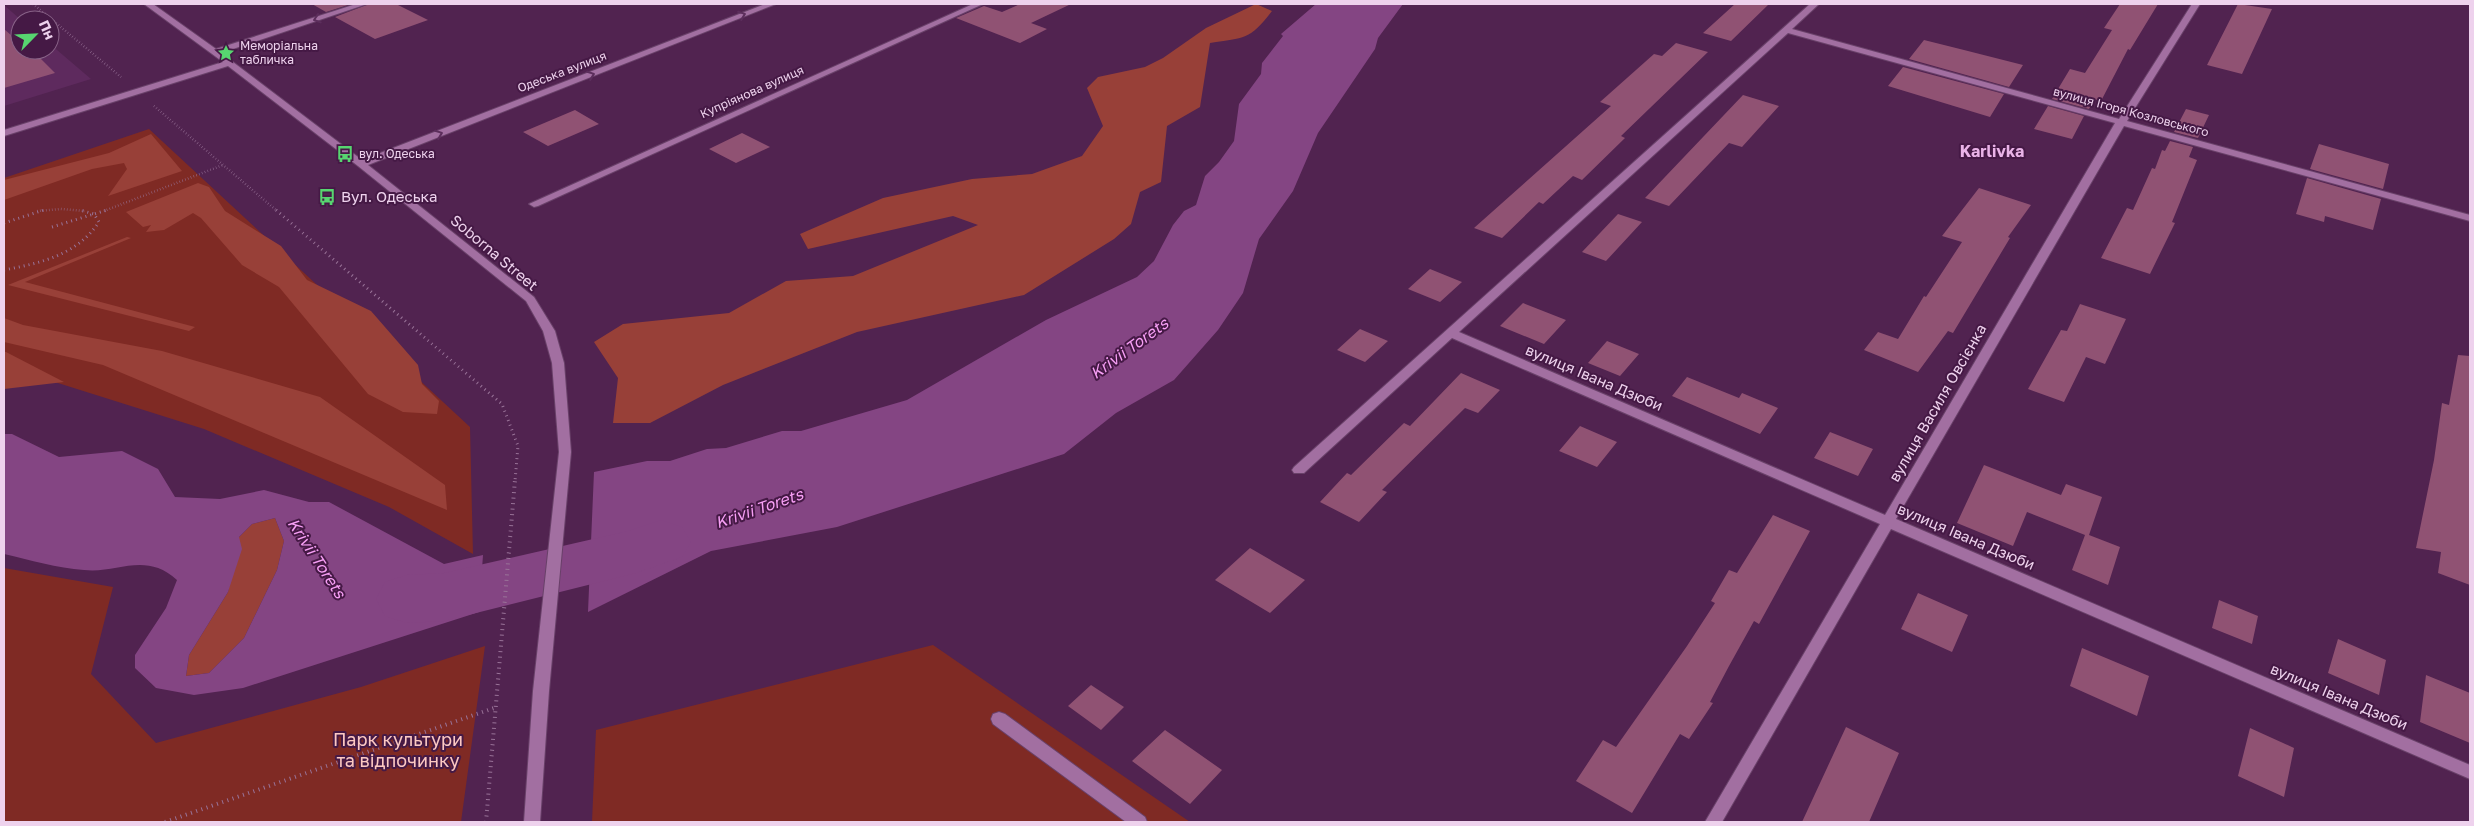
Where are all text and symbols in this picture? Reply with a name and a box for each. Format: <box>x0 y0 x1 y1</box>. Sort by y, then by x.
north arrow <box>10 10 60 60</box>
one-way arrow <box>737 11 746 22</box>
one-way arrow <box>313 13 322 23</box>
text: Пн <box>36 17 59 42</box>
place label: Меморіальна табличка <box>240 38 318 67</box>
place icon: Меморіальна табличка <box>216 43 236 63</box>
street label: Одеська вулиця <box>515 48 608 95</box>
street label: Купріянова вулиця <box>698 62 806 121</box>
one-way arrow <box>586 70 594 80</box>
street label: вулиця Ігоря Козловського <box>2052 84 2210 140</box>
one-way arrow <box>434 130 443 140</box>
district label: Karlivka <box>1960 141 2024 161</box>
bus stop icon: вул. Одеська <box>335 144 355 164</box>
place label: вул. Одеська <box>359 146 435 161</box>
bus stop icon: Вул. Одеська <box>317 187 337 207</box>
place label: Вул. Одеська <box>341 187 437 205</box>
street label: Soborna Street <box>447 210 542 294</box>
water label: Krivii Torets <box>1086 312 1173 383</box>
street label: вулиця Василя Овсієнка <box>1885 321 1990 484</box>
street label: вулиця Івана Дзюби <box>1523 340 1666 414</box>
water label: Krivii Torets <box>713 483 807 532</box>
street label: вулиця Івана Дзюби <box>1895 499 2038 573</box>
water label: Krivii Torets <box>284 514 351 603</box>
street label: вулиця Івана Дзюби <box>2268 659 2411 733</box>
park label: Парк культури та відпочинку <box>333 728 463 771</box>

